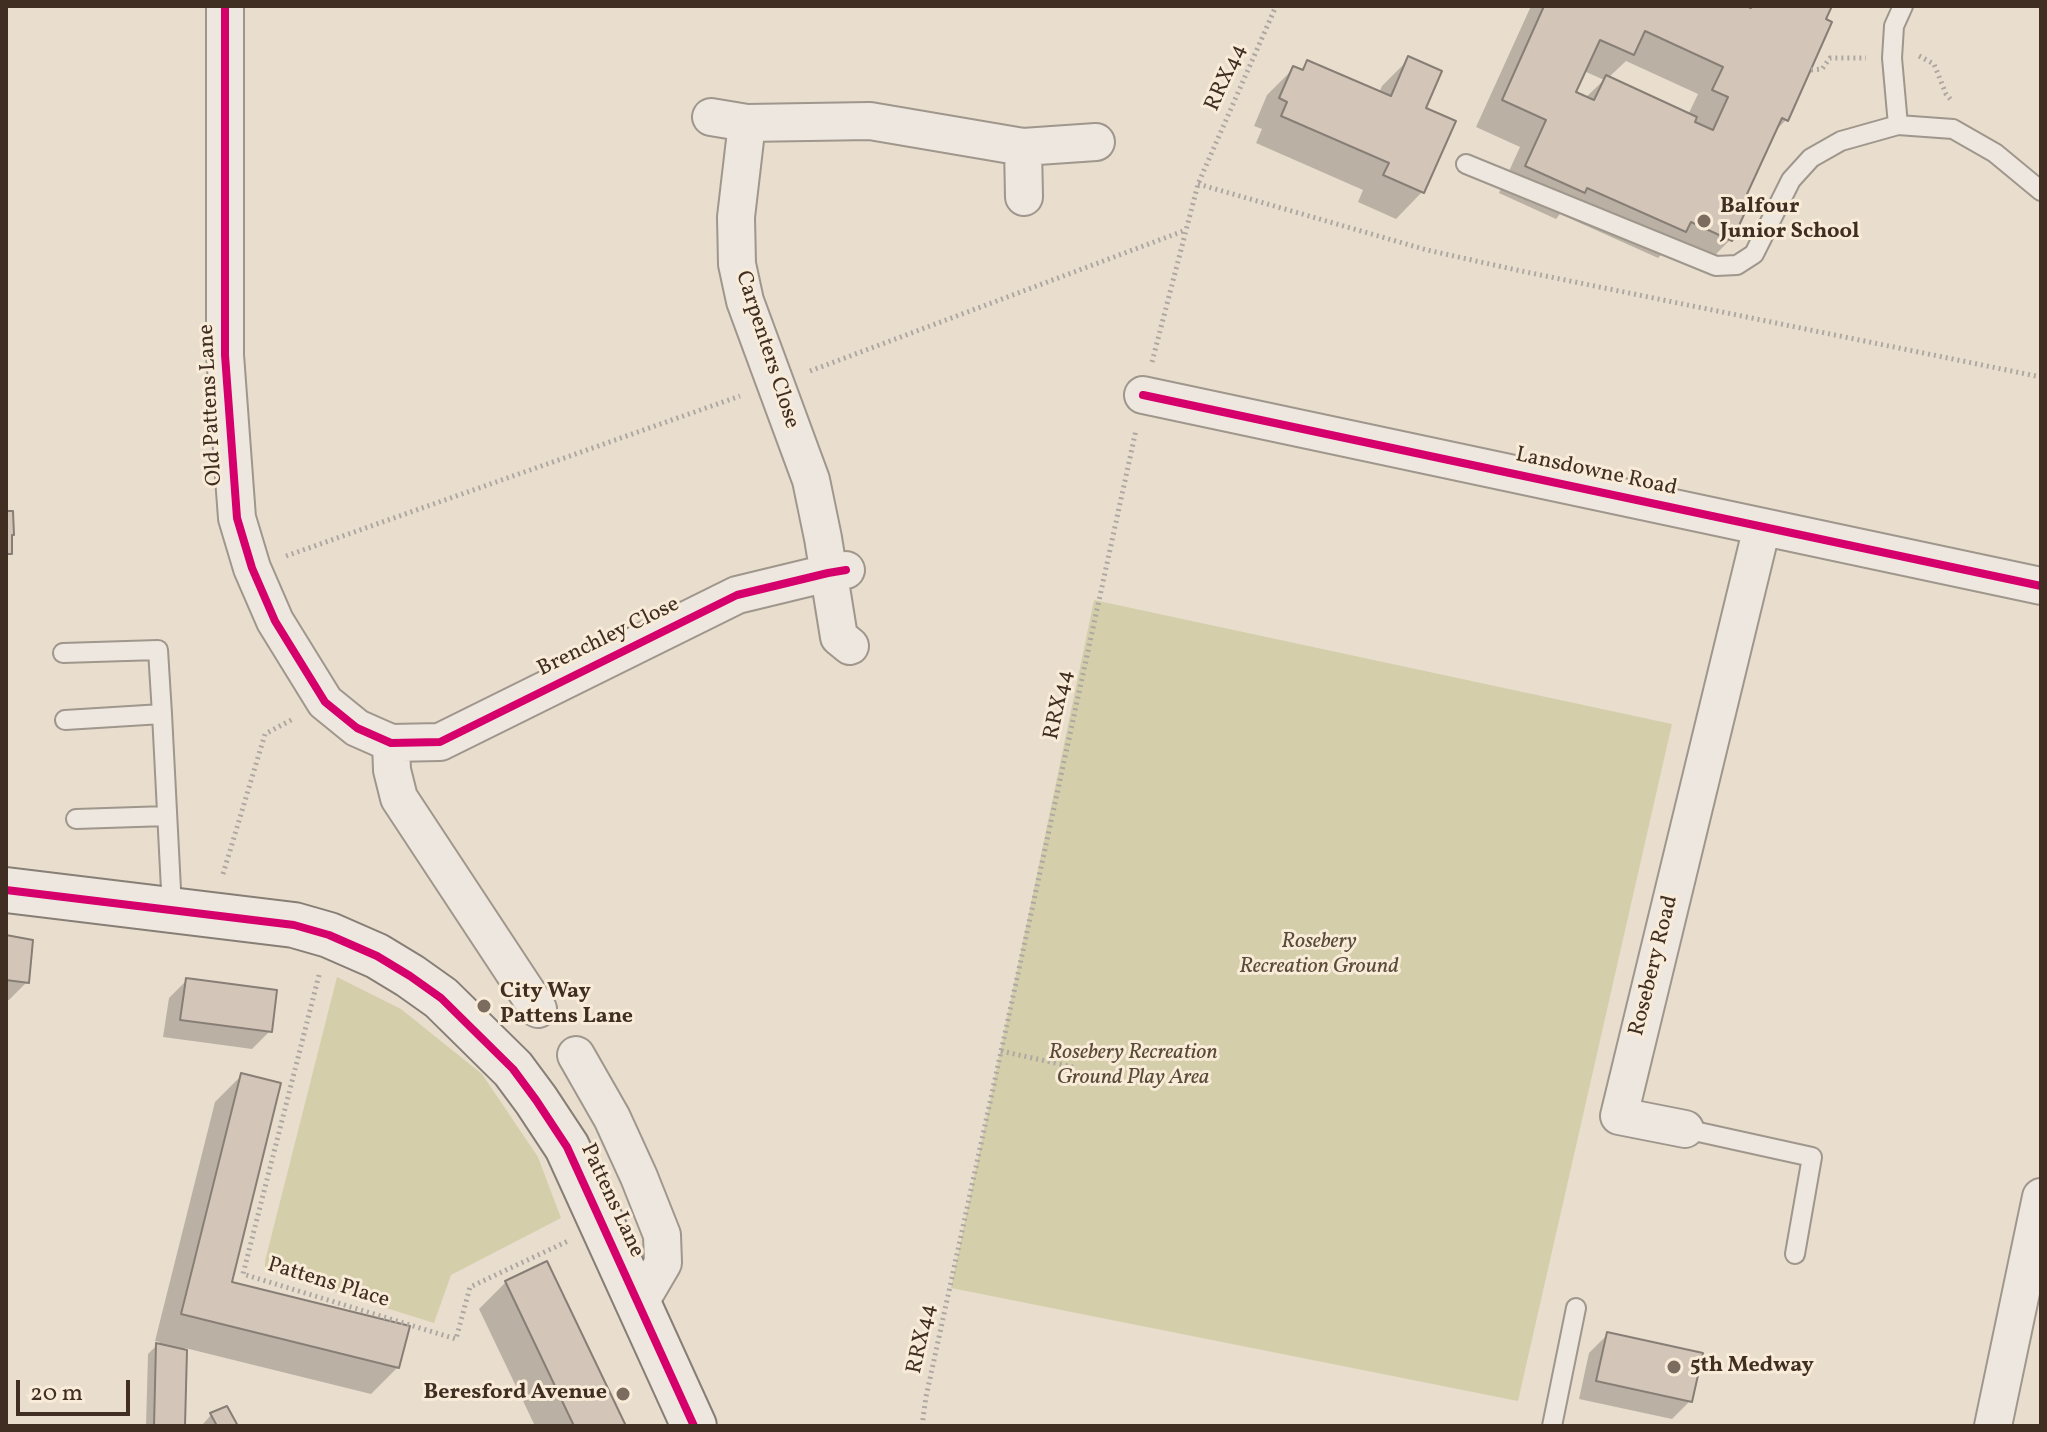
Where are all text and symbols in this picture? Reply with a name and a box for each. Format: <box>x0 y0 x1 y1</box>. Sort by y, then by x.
street label: RRX44 <box>1200 40 1254 116</box>
place label: Balfour Junior School <box>1720 195 1859 246</box>
marker: Balfour Junior School <box>1695 212 1713 230</box>
street label: Carpenters Close <box>728 268 804 432</box>
street label: Old Pattens Lane <box>195 323 229 487</box>
street label: Lansdowne Road <box>1513 443 1679 503</box>
street label: Brenchley Close <box>534 592 684 684</box>
street label: RRX44 <box>1040 668 1080 742</box>
street label: Rosebery Road <box>1625 893 1685 1039</box>
park label: Rosebery Recreation Ground <box>1239 930 1399 982</box>
place label: City Way Pattens Lane <box>500 980 633 1032</box>
marker: City Way Pattens Lane <box>475 997 493 1015</box>
park label: Rosebery Recreation Ground Play Area <box>1048 1041 1218 1092</box>
street label: Pattens Lane <box>573 1140 649 1262</box>
street label: Pattens Place <box>264 1253 392 1315</box>
street label: RRX44 <box>903 1302 943 1376</box>
place label: 5th Medway <box>1690 1354 1814 1380</box>
marker: 5th Medway <box>1665 1358 1683 1376</box>
scale bar <box>20 1364 134 1414</box>
text: 20 m <box>30 1377 83 1411</box>
place label: Beresford Avenue <box>424 1381 607 1407</box>
marker: Beresford Avenue <box>614 1385 632 1403</box>

